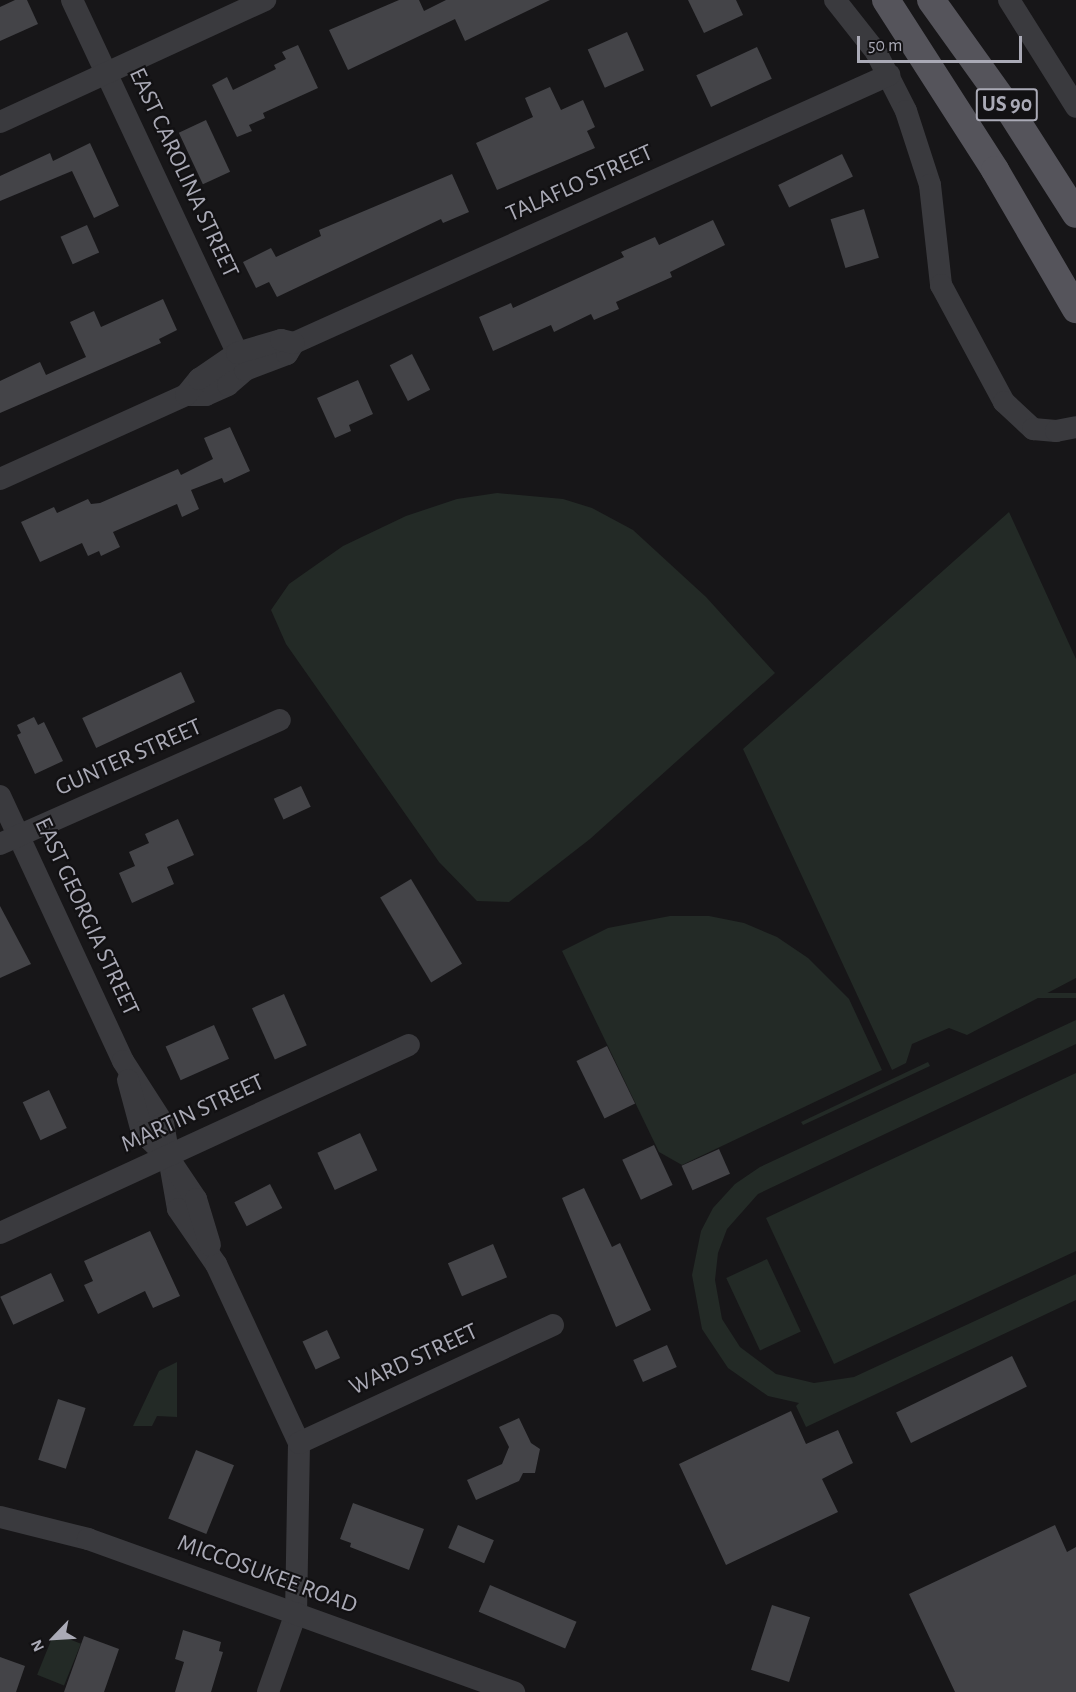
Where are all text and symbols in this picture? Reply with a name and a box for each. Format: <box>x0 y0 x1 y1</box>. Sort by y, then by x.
scale bar <box>860 24 1025 62</box>
text: 50 m <box>868 37 902 55</box>
street label: EAST CAROLINA STREET <box>122 63 244 283</box>
road number: US 90 <box>976 86 1038 124</box>
street label: TALAFLO STREET <box>502 139 658 229</box>
street label: GUNTER STREET <box>51 713 207 803</box>
street label: EAST GEORGIA STREET <box>27 813 145 1021</box>
street label: MARTIN STREET <box>117 1068 269 1160</box>
street label: WARD STREET <box>345 1318 483 1402</box>
street label: MICCOSUKEE ROAD <box>173 1529 361 1621</box>
north arrow <box>24 1608 84 1668</box>
text: N <box>28 1637 47 1654</box>

